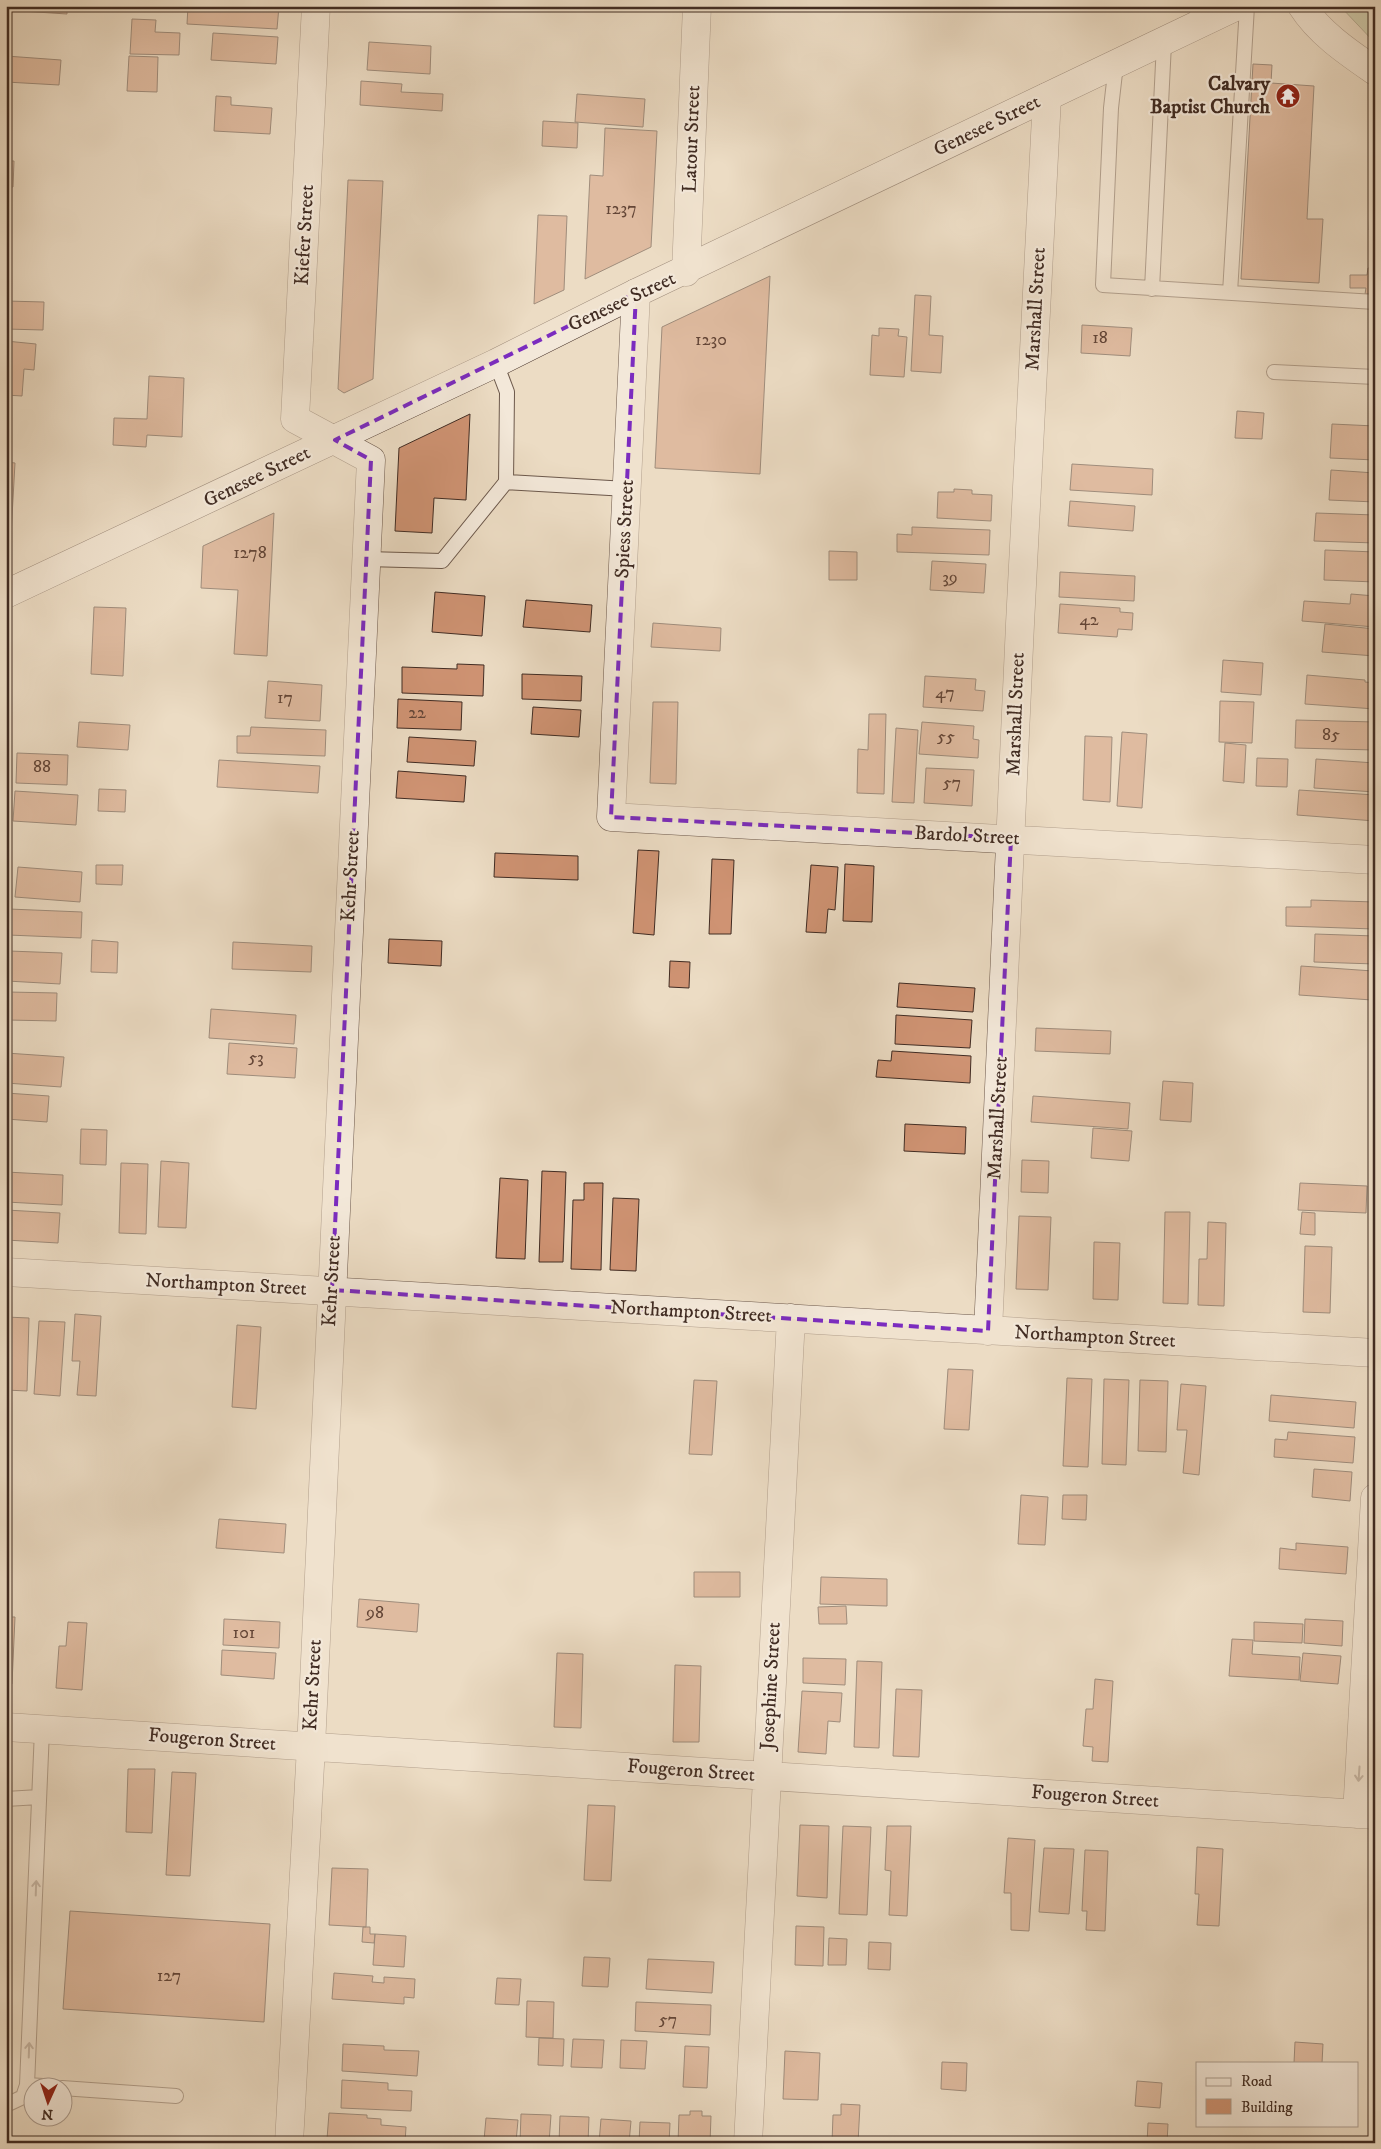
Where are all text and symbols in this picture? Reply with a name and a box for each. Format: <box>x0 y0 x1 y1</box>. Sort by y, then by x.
place label: Calvary Baptist Church <box>1150 72 1271 120</box>
temple icon: Calvary Baptist Church <box>1275 83 1301 109</box>
street label: Latour Street <box>678 85 706 193</box>
street label: Genesee Street <box>929 89 1045 163</box>
street label: Kiefer Street <box>290 184 320 286</box>
house number: 1237 <box>605 198 637 220</box>
street label: Marshall Street <box>1020 247 1052 371</box>
street label: Genesee Street <box>564 266 680 338</box>
house number: 18 <box>1092 327 1108 349</box>
house number: 1230 <box>695 329 727 351</box>
street label: Genesee Street <box>199 440 315 514</box>
street label: Spiess Street <box>610 479 640 579</box>
house number: 1278 <box>233 542 267 564</box>
house number: 39 <box>942 567 958 589</box>
house number: 42 <box>1079 609 1099 631</box>
street label: Marshall Street <box>1001 652 1031 776</box>
house number: 47 <box>935 682 955 704</box>
house number: 17 <box>277 687 293 709</box>
house number: 22 <box>408 702 426 724</box>
house number: 85 <box>1322 724 1340 746</box>
house number: 55 <box>937 726 955 748</box>
house number: 88 <box>33 756 51 778</box>
house number: 57 <box>943 772 961 794</box>
street label: Bardol Street <box>914 821 1020 851</box>
street label: Kehr Street <box>336 830 366 922</box>
house number: 53 <box>248 1047 264 1069</box>
street label: Marshall Street <box>982 1056 1014 1180</box>
street label: Kehr Street <box>317 1235 347 1327</box>
street label: Northampton Street <box>145 1268 307 1302</box>
street label: Northampton Street <box>610 1295 772 1329</box>
street label: Northampton Street <box>1014 1320 1176 1354</box>
house number: 98 <box>365 1602 384 1624</box>
street label: Josephine Street <box>755 1621 787 1753</box>
house number: 101 <box>233 1622 255 1644</box>
street label: Kehr Street <box>298 1639 328 1731</box>
street label: Fougeron Street <box>147 1723 277 1757</box>
street label: Fougeron Street <box>626 1754 756 1788</box>
one-way arrow <box>1354 1766 1363 1782</box>
street label: Fougeron Street <box>1030 1780 1160 1814</box>
one-way arrow <box>31 1880 40 1896</box>
house number: 127 <box>157 1965 181 1987</box>
house number: 57 <box>659 2009 677 2031</box>
one-way arrow <box>24 2042 34 2058</box>
legend <box>1196 2062 1358 2126</box>
text: Road <box>1241 2072 1273 2091</box>
north arrow <box>22 2076 72 2126</box>
text: Building <box>1241 2098 1293 2117</box>
text: N <box>41 2105 54 2123</box>

